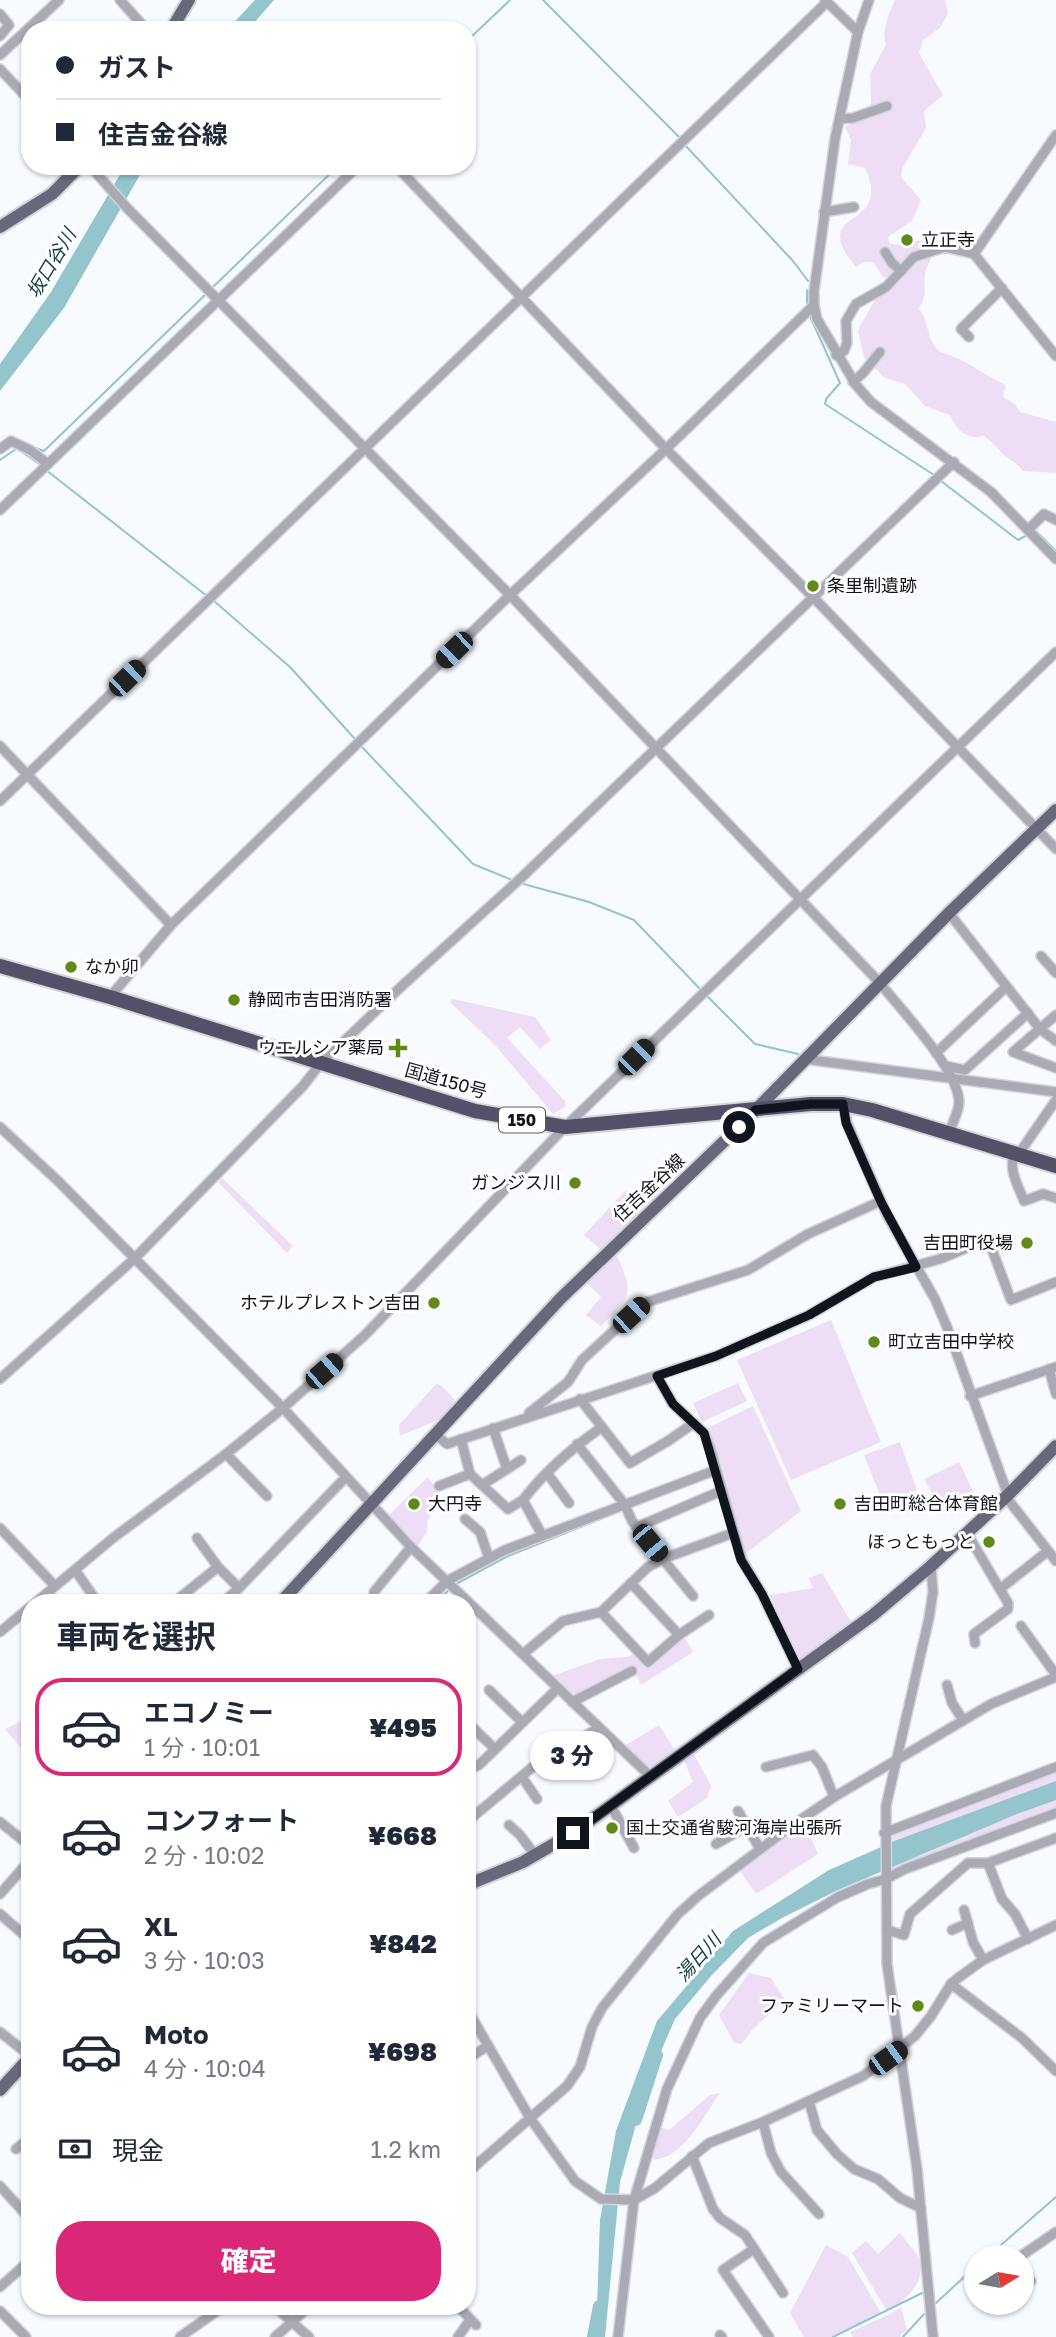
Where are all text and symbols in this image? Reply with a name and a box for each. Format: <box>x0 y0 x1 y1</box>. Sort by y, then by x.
text: ガスト <box>98 52 176 83</box>
text: 住吉金谷線 <box>98 119 228 150</box>
water label: 坂口谷川 <box>21 223 81 301</box>
place label: 立正寺 <box>921 228 975 250</box>
marker: 立正寺 <box>899 232 915 248</box>
place label: 条里制遺跡 <box>827 574 917 596</box>
marker: 条里制遺跡 <box>805 578 821 594</box>
car <box>432 628 477 672</box>
car <box>105 656 150 700</box>
place label: なか卯 <box>85 955 139 977</box>
marker: なか卯 <box>63 959 79 975</box>
place label: 静岡市吉田消防署 <box>248 988 392 1010</box>
marker: 静岡市吉田消防署 <box>226 992 242 1008</box>
car <box>614 1035 659 1079</box>
place label: ウエルシア薬局 <box>258 1036 384 1058</box>
marker: ウエルシア薬局 <box>390 1040 406 1056</box>
street label: 国道150号 <box>403 1058 490 1102</box>
road number: 150 <box>499 1108 545 1132</box>
route start <box>723 1111 755 1143</box>
street label: 住吉金谷線 <box>608 1149 689 1226</box>
place label: ガンジス川 <box>471 1171 561 1193</box>
marker: ガンジス川 <box>567 1175 583 1191</box>
place label: 吉田町役場 <box>923 1231 1013 1253</box>
marker: 吉田町役場 <box>1019 1235 1035 1251</box>
place label: ホテルプレストン吉田 <box>240 1291 420 1313</box>
car <box>609 1293 654 1337</box>
marker: ホテルプレストン吉田 <box>426 1295 442 1311</box>
place label: 町立吉田中学校 <box>888 1330 1014 1352</box>
marker: 町立吉田中学校 <box>866 1334 882 1350</box>
car <box>302 1349 347 1393</box>
place label: 大円寺 <box>428 1492 482 1514</box>
place label: 吉田町総合体育館 <box>854 1492 998 1514</box>
marker: 大円寺 <box>406 1496 422 1512</box>
marker: 吉田町総合体育館 <box>832 1496 848 1512</box>
car <box>629 1520 672 1566</box>
place label: ほっともっと <box>867 1530 975 1552</box>
marker: ほっともっと <box>981 1534 997 1550</box>
text: 車両を選択 <box>56 1617 216 1655</box>
icon: car <box>60 1696 123 1759</box>
text: エコノミー <box>144 1697 274 1728</box>
text: ¥495 <box>369 1712 437 1743</box>
callout: 3 分 <box>531 1731 615 1780</box>
text: 1 分 · 10:01 <box>144 1733 260 1761</box>
text: 3 分 <box>550 1741 594 1769</box>
icon: car <box>60 1804 123 1867</box>
text: コンフォート <box>144 1805 299 1836</box>
place label: 国土交通省駿河海岸出張所 <box>626 1816 842 1838</box>
route end <box>557 1817 589 1849</box>
text: ¥668 <box>368 1820 437 1851</box>
marker: 国土交通省駿河海岸出張所 <box>604 1820 620 1836</box>
text: 2 分 · 10:02 <box>144 1841 264 1869</box>
text: XL <box>144 1911 178 1942</box>
icon: car <box>60 1912 123 1975</box>
water label: 湯日川 <box>670 1926 727 1986</box>
text: ¥842 <box>369 1928 437 1959</box>
text: 3 分 · 10:03 <box>144 1946 265 1974</box>
place label: ファミリーマート <box>760 1994 904 2016</box>
marker: ファミリーマート <box>910 1998 926 2014</box>
text: Moto <box>144 2019 209 2050</box>
icon: car <box>60 2020 123 2083</box>
text: ¥698 <box>368 2036 437 2067</box>
car <box>865 2037 912 2079</box>
text: 4 分 · 10:04 <box>144 2054 266 2082</box>
icon: cash <box>56 2130 94 2168</box>
text: 現金 <box>112 2135 164 2166</box>
text: 1.2 km <box>371 2135 441 2163</box>
button: 確定 <box>56 2221 441 2301</box>
north arrow <box>964 2245 1034 2315</box>
map controls <box>964 2245 1034 2315</box>

